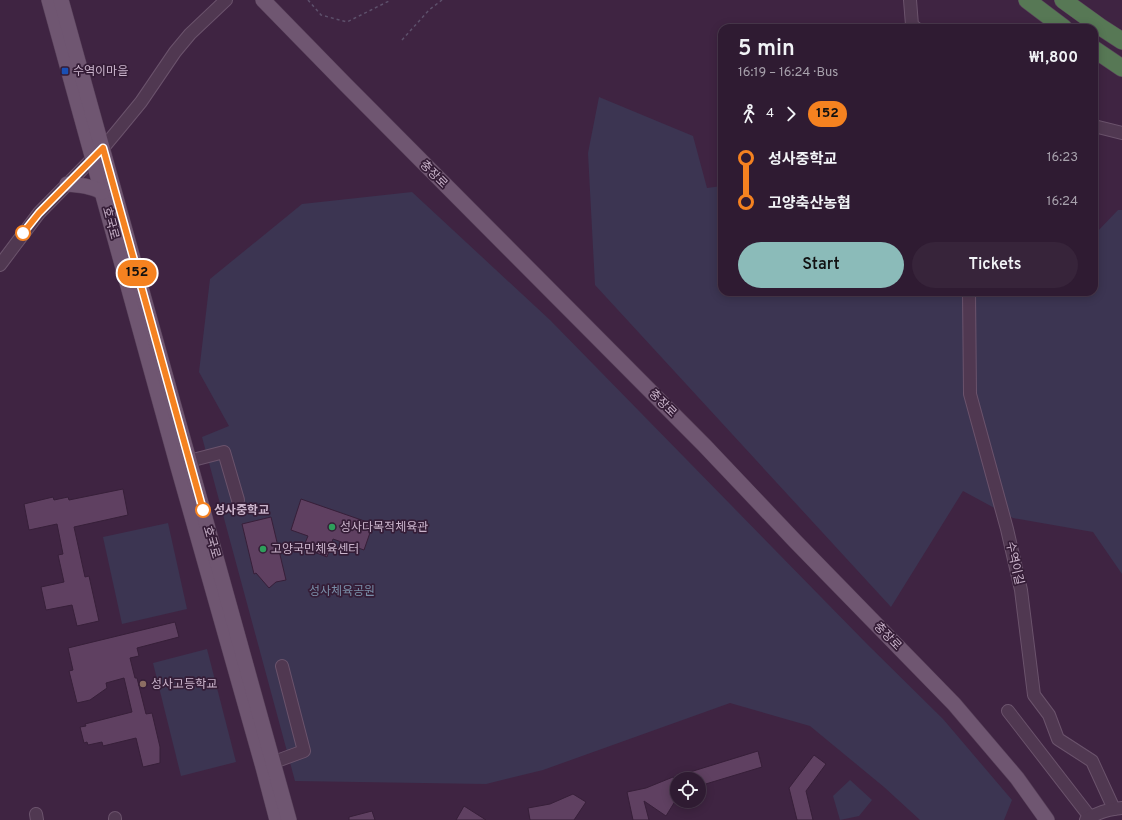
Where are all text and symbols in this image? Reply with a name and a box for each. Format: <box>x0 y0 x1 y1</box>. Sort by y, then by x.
text: 5 min <box>738 36 795 63</box>
text: ₩1,800 <box>1029 49 1078 68</box>
place label: 수역이마을 <box>73 64 128 80</box>
text: 16:19 – 16:24 · Bus <box>738 65 838 81</box>
marker: 수역이마을 <box>60 66 70 76</box>
icon: walk <box>738 103 760 125</box>
icon: forward <box>780 103 802 125</box>
text: 152 <box>816 105 839 122</box>
text: 4 <box>766 106 774 122</box>
text: 16:23 <box>1047 150 1078 166</box>
text: 성사중학교 <box>768 151 837 170</box>
street label: 충장로 <box>416 157 451 192</box>
text: 16:24 <box>1047 194 1078 210</box>
text: 고양축산농협 <box>768 195 851 214</box>
street label: 호국로 <box>98 205 122 241</box>
unlabelled marker <box>15 225 31 241</box>
button: Start <box>738 242 904 288</box>
button: Tickets <box>912 242 1078 288</box>
line badge: 152 <box>114 260 160 286</box>
text: 152 <box>126 264 148 281</box>
street label: 충장로 <box>645 386 680 421</box>
marker: 성사중학교 <box>195 502 211 518</box>
place label: 성사중학교 <box>214 503 269 519</box>
place label: 성사다목적체육관 <box>340 520 428 536</box>
marker: 성사다목적체육관 <box>327 522 337 532</box>
street label: 호국로 <box>199 524 223 560</box>
street label: 수역이길 <box>1001 540 1027 587</box>
place label: 고양국민체육센터 <box>271 542 359 558</box>
marker: 고양국민체육센터 <box>258 544 268 554</box>
park label: 성사체육공원 <box>309 584 375 600</box>
street label: 충장로 <box>870 619 905 654</box>
place label: 성사고등학교 <box>151 677 217 693</box>
marker: 성사고등학교 <box>138 679 148 689</box>
map controls <box>670 772 706 808</box>
button: locate <box>670 772 706 808</box>

